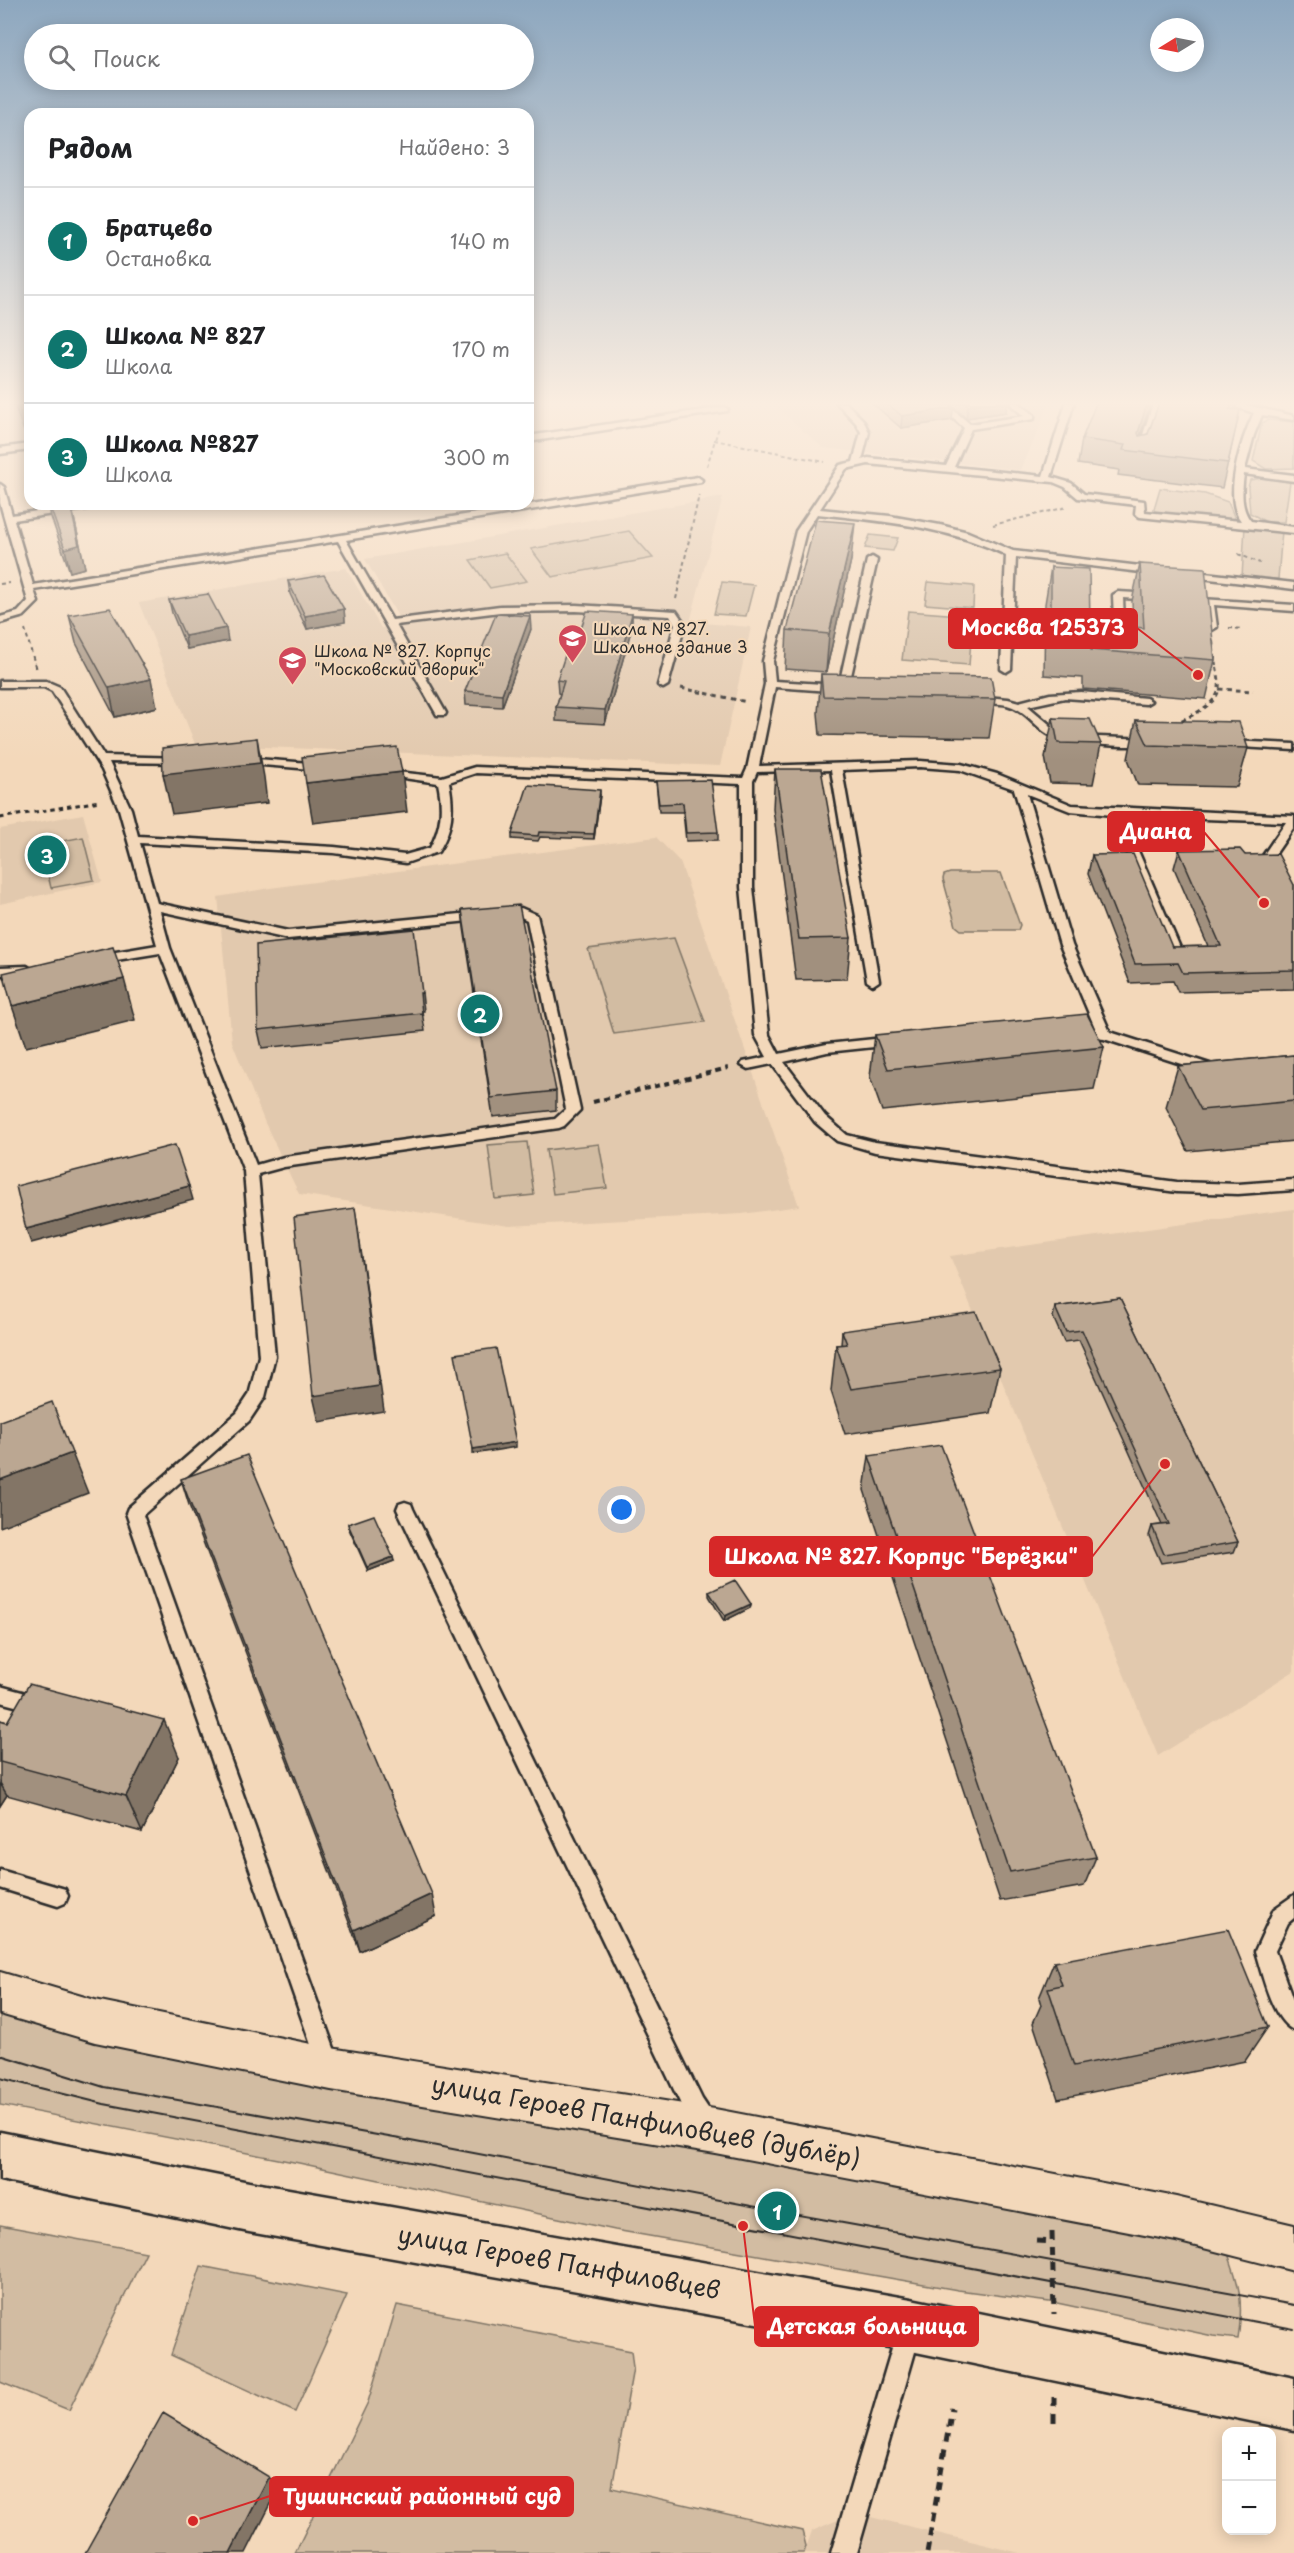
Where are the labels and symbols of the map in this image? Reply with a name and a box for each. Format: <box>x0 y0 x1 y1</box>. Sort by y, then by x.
north arrow <box>1150 18 1204 72</box>
callout: Москва 125373 <box>949 609 1137 648</box>
text: Москва 125373 <box>961 610 1125 642</box>
place label: Школа № 827. Школьное здание 3 <box>593 616 748 658</box>
school or university icon: Школа № 827. Школьное здание 3 <box>556 622 588 664</box>
place label: Школа № 827. Корпус "Московский дворик" <box>314 638 491 680</box>
school or university icon: Школа № 827. Корпус "Московский дворик" <box>277 644 309 686</box>
callout: Диана <box>1108 812 1204 851</box>
text: Диана <box>1119 814 1192 846</box>
pin: 3 <box>28 832 66 878</box>
pin: 2 <box>460 992 500 1036</box>
your location <box>607 1495 636 1524</box>
callout: Школа № 827. Корпус "Берёзки" <box>710 1537 1092 1576</box>
text: Школа № 827. Корпус "Берёзки" <box>724 1539 1078 1571</box>
street label: улица Героев Панфиловцев (дублёр) <box>429 2065 864 2176</box>
pin: 1 <box>758 2188 796 2234</box>
street label: улица Героев Панфиловцев <box>395 2215 723 2307</box>
callout: Детская больница <box>755 2307 978 2346</box>
text: Детская больница <box>766 2309 967 2341</box>
callout: Тушинский районный суд <box>270 2477 573 2516</box>
text: Тушинский районный суд <box>283 2479 562 2511</box>

